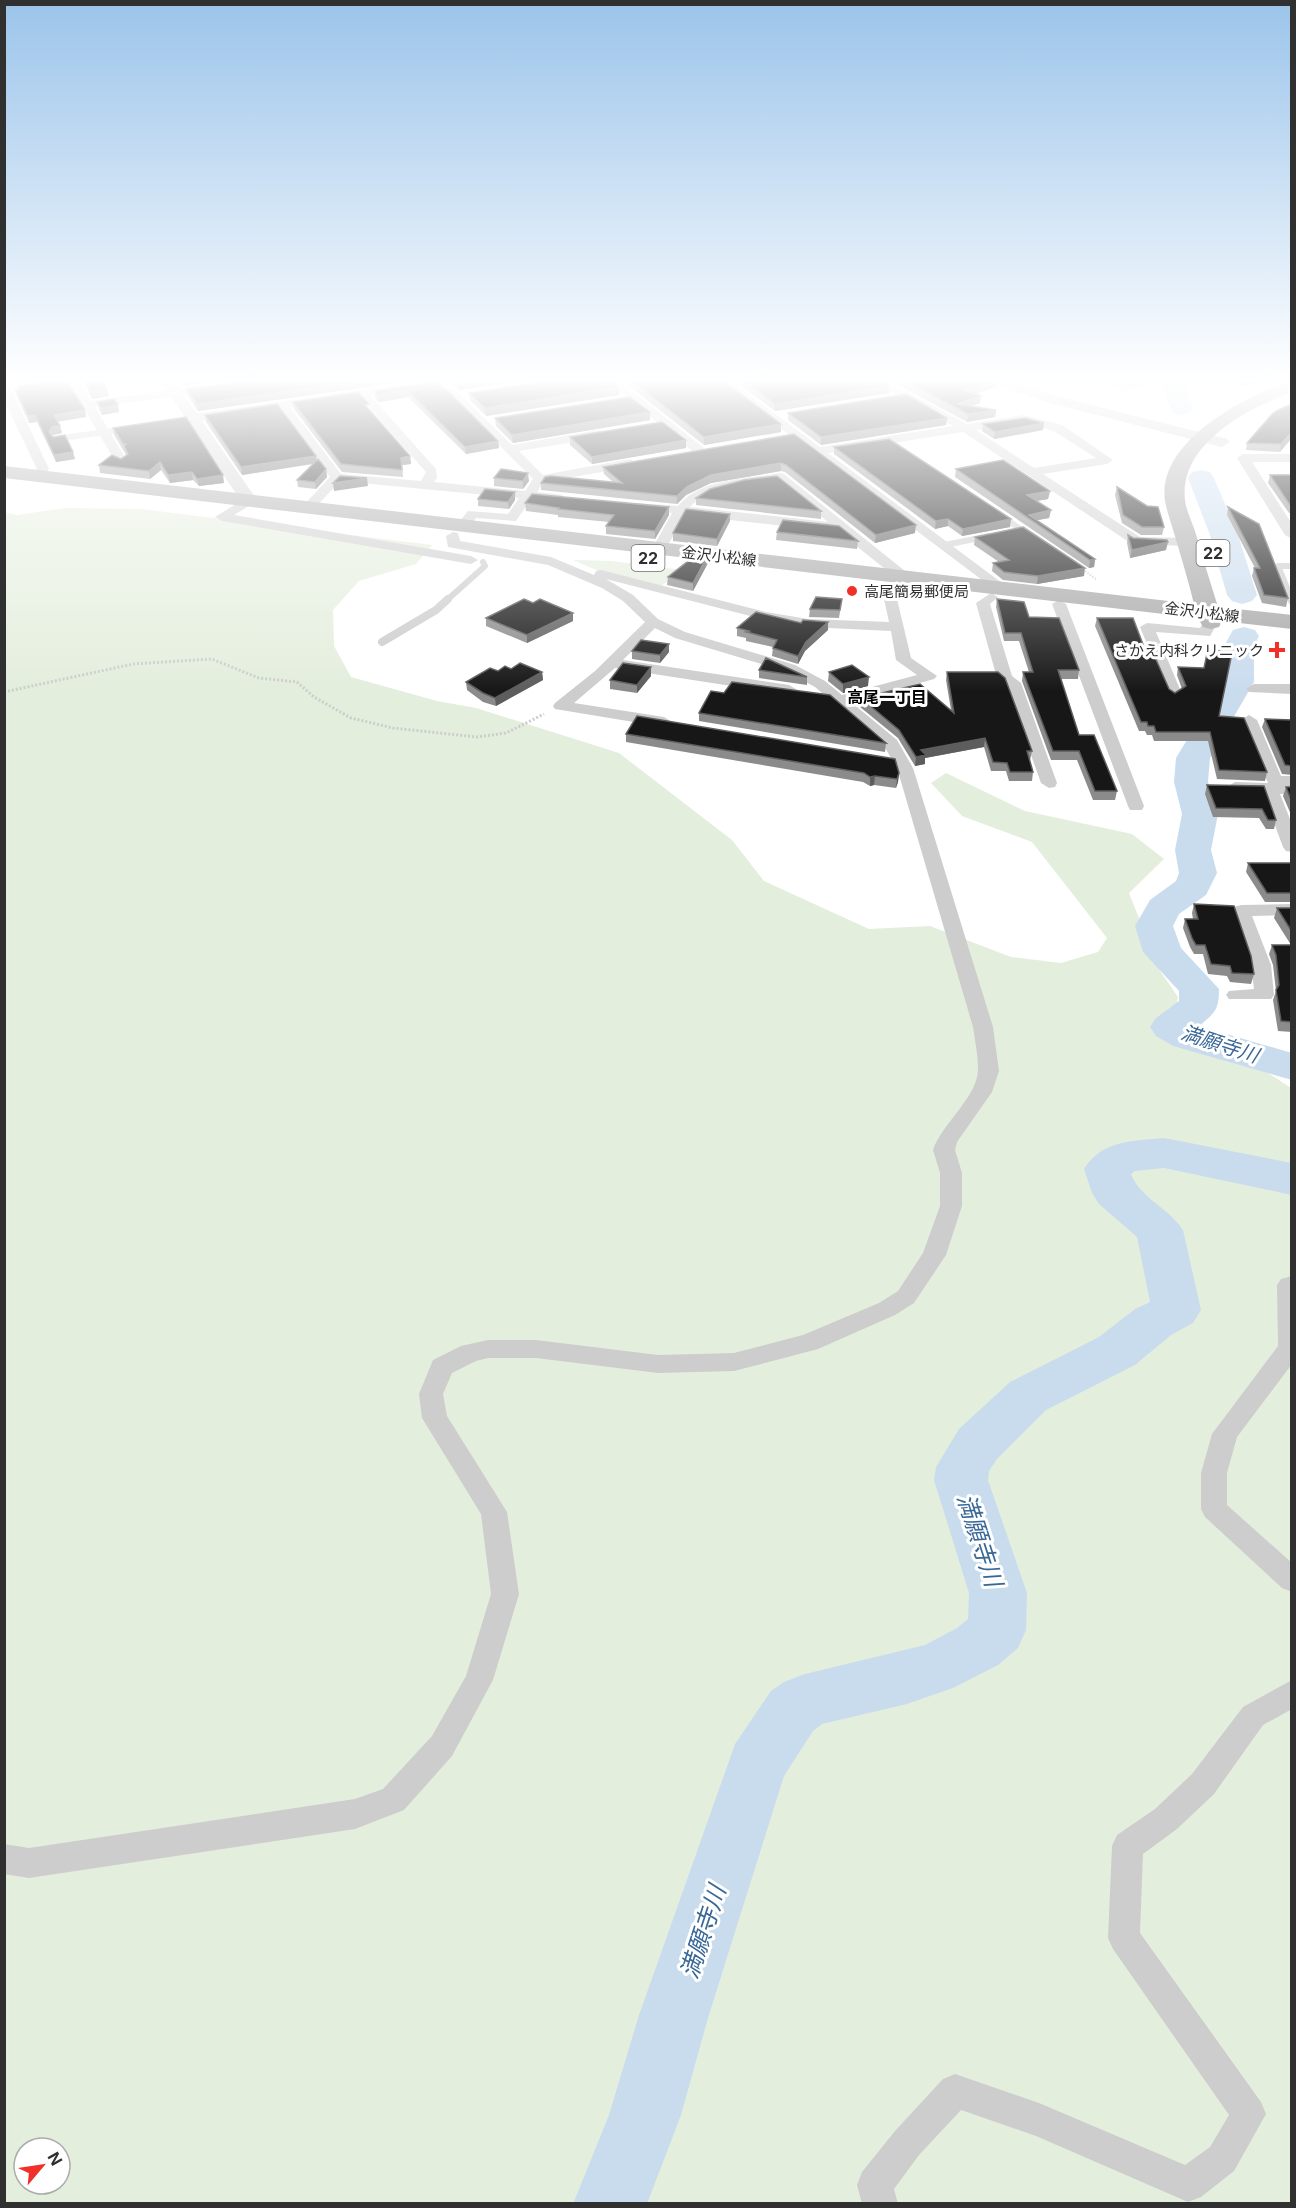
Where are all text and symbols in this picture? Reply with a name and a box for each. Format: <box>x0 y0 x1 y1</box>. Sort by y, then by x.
road number: 22 <box>1196 540 1230 566</box>
street label: 金沢小松線 <box>681 542 757 570</box>
road number: 22 <box>632 545 664 571</box>
place label: 高尾簡易郵便局 <box>864 582 969 601</box>
marker: 高尾簡易郵便局 <box>845 584 859 598</box>
street label: 金沢小松線 <box>1164 598 1240 626</box>
place label: さかえ内科クリニック <box>1114 641 1264 660</box>
marker: さかえ内科クリニック <box>1268 641 1286 659</box>
district label: 高尾一丁目 <box>847 687 927 707</box>
water label: 満願寺川 <box>1178 1020 1264 1068</box>
water label: 満願寺川 <box>951 1490 1010 1593</box>
water label: 満願寺川 <box>674 1879 733 1982</box>
north arrow <box>12 2136 72 2196</box>
text: N <box>43 2149 67 2169</box>

